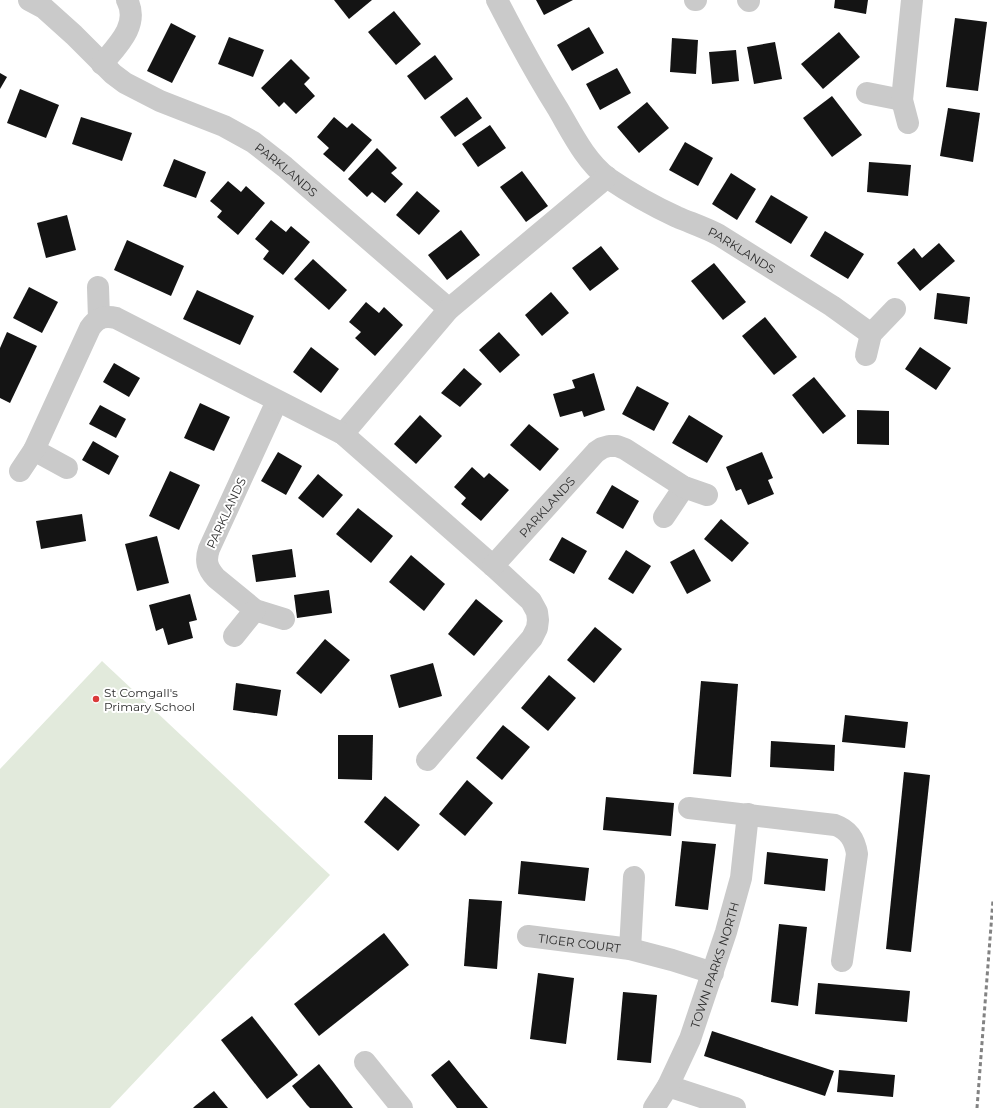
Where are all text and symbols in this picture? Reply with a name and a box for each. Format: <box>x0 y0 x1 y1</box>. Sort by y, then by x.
street label: PARKLANDS <box>252 139 321 200</box>
street label: PARKLANDS <box>706 223 778 276</box>
street label: PARKLANDS <box>515 473 578 540</box>
street label: PARKLANDS <box>203 475 249 551</box>
place label: St Comgall's Primary School <box>104 685 195 714</box>
marker: St Comgall's Primary School <box>91 694 101 704</box>
street label: TOWN PARKS NORTH <box>687 900 742 1030</box>
street label: TIGER COURT <box>538 930 622 955</box>

